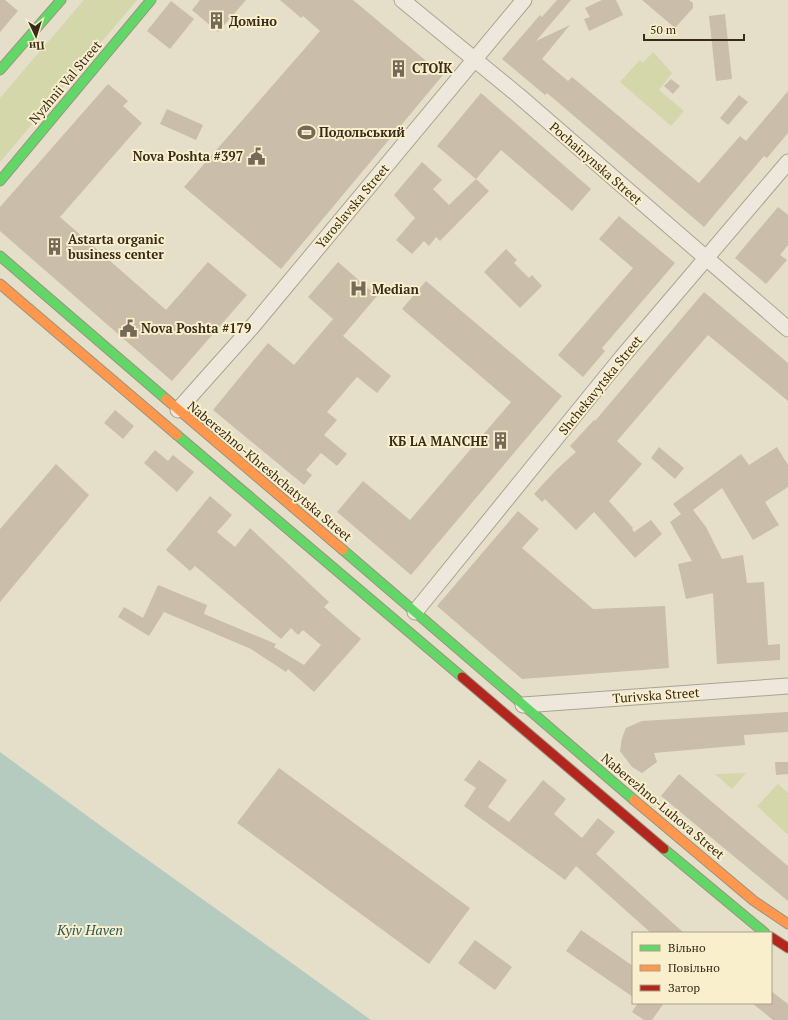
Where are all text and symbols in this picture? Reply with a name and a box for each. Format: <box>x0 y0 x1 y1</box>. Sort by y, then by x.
building icon: Доміно <box>206 11 226 31</box>
place label: Доміно <box>229 12 277 30</box>
north arrow <box>16 16 56 56</box>
scale bar <box>644 16 744 42</box>
text: 50 m <box>650 22 677 37</box>
street label: Nyzhnii Val Street <box>25 36 106 128</box>
text: Пн <box>28 38 45 54</box>
building icon: СТОЇК <box>389 58 409 78</box>
place label: СТОЇК <box>412 59 453 77</box>
street label: Pochainynska Street <box>546 118 646 208</box>
sports icon: Подольський <box>296 122 316 142</box>
place label: Подольський <box>319 123 405 141</box>
public building icon: Nova Poshta #397 <box>246 146 266 166</box>
place label: Nova Poshta #397 <box>133 147 243 165</box>
street label: Yaroslavska Street <box>311 160 393 252</box>
place label: Astarta organic business center <box>67 230 164 263</box>
building icon: Astarta organic business center <box>45 236 65 256</box>
hospital icon: Median <box>349 279 369 299</box>
place label: Median <box>372 280 419 298</box>
public building icon: Nova Poshta #179 <box>118 318 138 338</box>
place label: Nova Poshta #179 <box>141 319 251 337</box>
street label: Shchekavytska Street <box>554 331 646 439</box>
street label: Naberezhno-Khreshchatytska Street <box>184 397 356 545</box>
building icon: КБ LA MANCHE <box>491 431 511 451</box>
place label: КБ LA MANCHE <box>389 432 488 450</box>
street label: Turivska Street <box>612 683 700 707</box>
street label: Naberezhno-Luhova Street <box>598 749 729 863</box>
water label: Kyiv Haven <box>56 920 123 939</box>
legend <box>632 932 772 1004</box>
text: Вільно <box>668 940 706 955</box>
text: Повільно <box>668 960 720 975</box>
text: Затор <box>668 980 700 995</box>

